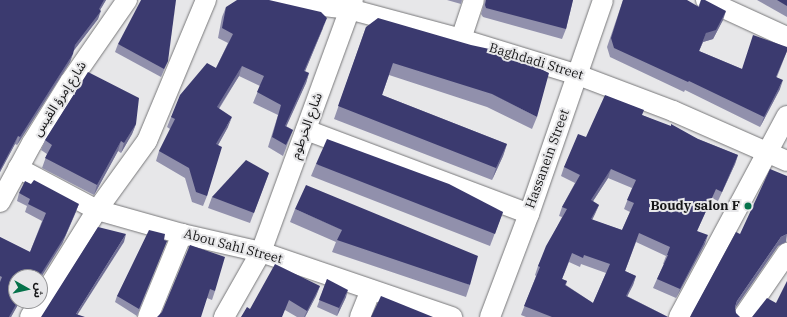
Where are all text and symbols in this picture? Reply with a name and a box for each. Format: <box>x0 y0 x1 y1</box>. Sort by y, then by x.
street label: Baghdadi Street <box>487 40 585 84</box>
street label: شارع إمرؤ القيس <box>30 58 90 140</box>
street label: شارع الخرطوم <box>288 91 326 161</box>
street label: Hassanein Street <box>523 107 573 211</box>
place label: Boudy salon F <box>650 198 740 214</box>
marker: Boudy salon F <box>743 201 753 211</box>
street label: Abou Sahl Street <box>182 226 284 268</box>
north arrow <box>8 269 48 309</box>
text: ش <box>31 282 47 299</box>

